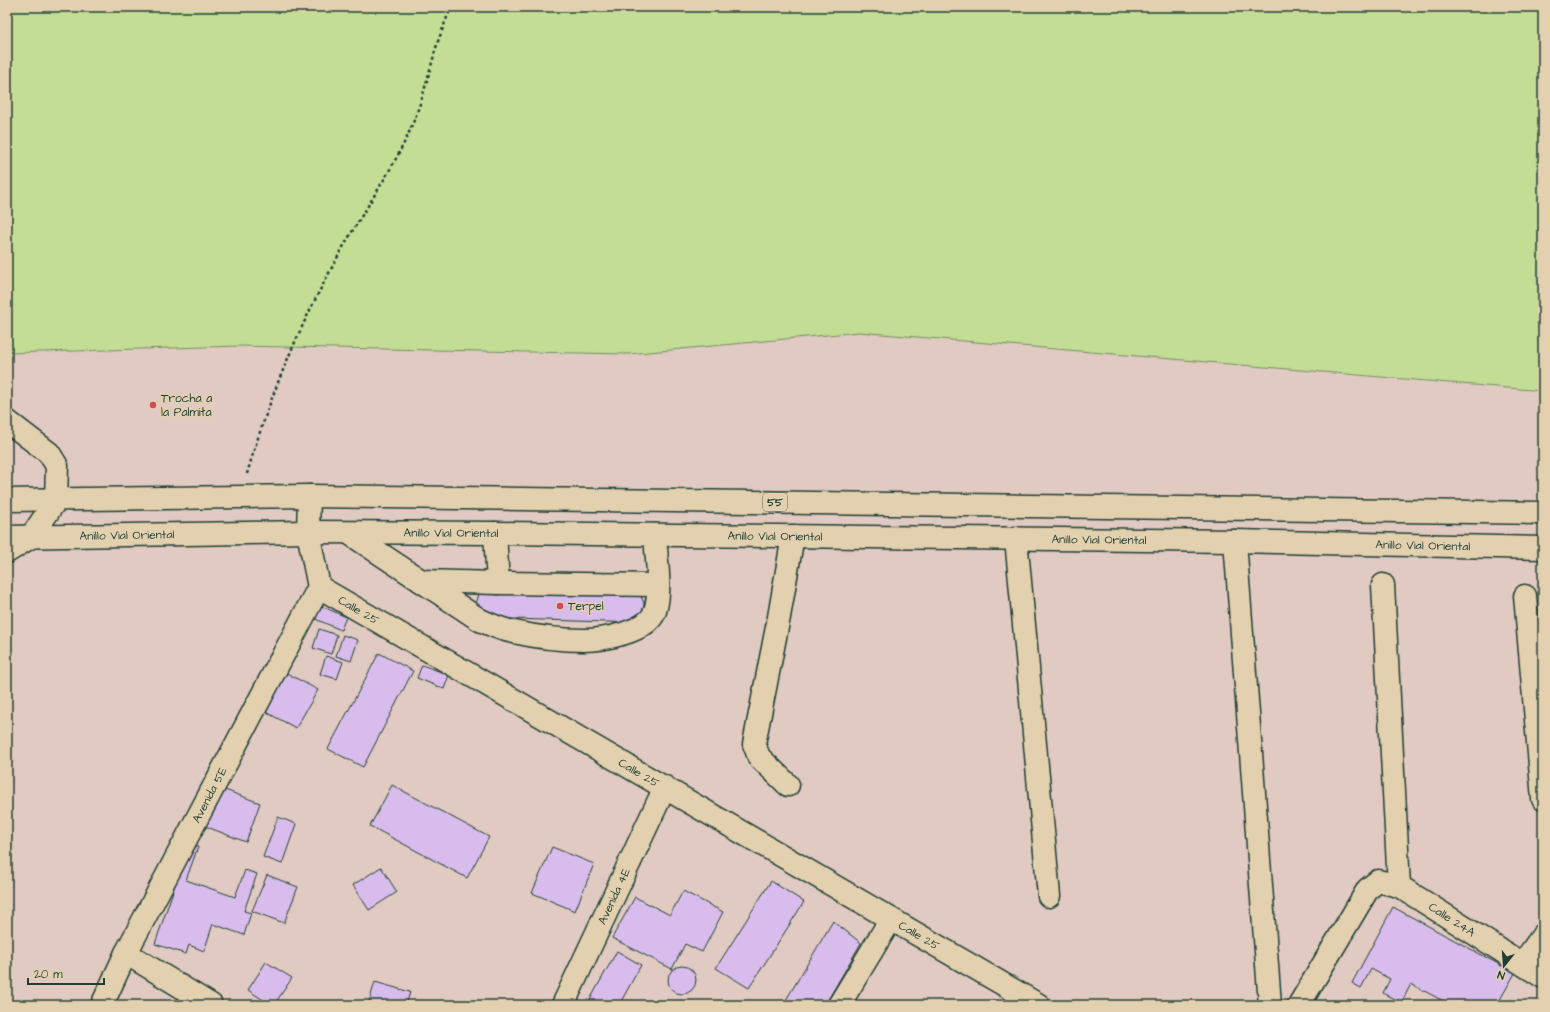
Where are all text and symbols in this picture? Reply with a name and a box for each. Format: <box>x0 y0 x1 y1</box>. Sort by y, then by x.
place label: Trocha a la Palmita <box>161 390 212 421</box>
marker: Trocha a la Palmita <box>148 400 158 410</box>
road number: 55 <box>763 493 787 511</box>
street label: Anillo Vial Oriental <box>403 525 499 542</box>
street label: Anillo Vial Oriental <box>79 526 175 545</box>
street label: Anillo Vial Oriental <box>727 528 823 546</box>
street label: Anillo Vial Oriental <box>1051 531 1147 549</box>
street label: Anillo Vial Oriental <box>1375 536 1471 555</box>
street label: Calle 25 <box>335 592 383 629</box>
place label: Terpel <box>568 598 604 615</box>
marker: Terpel <box>555 601 565 611</box>
street label: Calle 25 <box>615 754 663 792</box>
street label: Avenida 5E <box>188 764 232 826</box>
street label: Avenida 4E <box>594 865 635 928</box>
street label: Calle 24A <box>1425 899 1479 941</box>
street label: Calle 25 <box>895 917 943 955</box>
north arrow <box>1484 946 1524 986</box>
scale bar <box>28 960 104 986</box>
text: 20 m <box>34 966 63 983</box>
text: N <box>1496 967 1507 983</box>

